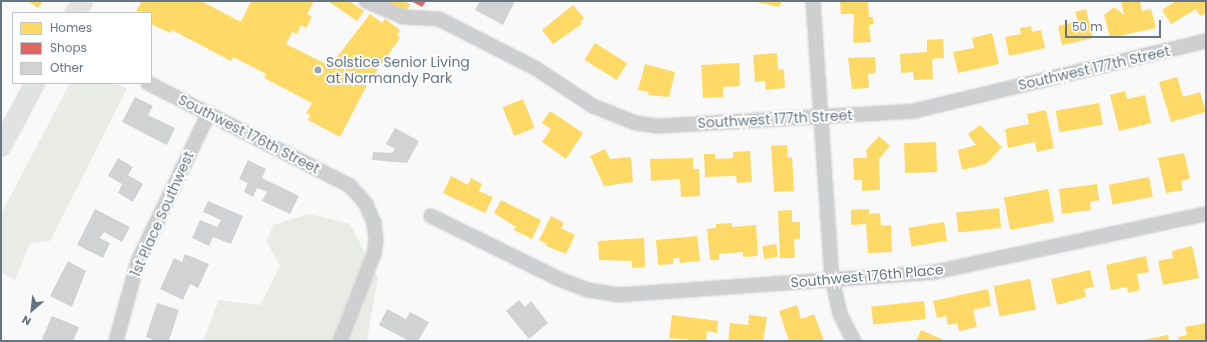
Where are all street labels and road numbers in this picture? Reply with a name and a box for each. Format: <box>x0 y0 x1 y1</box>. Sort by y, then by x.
street label: Southwest 177th Street <box>1017 42 1171 94</box>
street label: Southwest 176th Street <box>176 91 322 177</box>
street label: Southwest 177th Street <box>697 107 853 131</box>
street label: 1st Place Southwest <box>127 149 197 279</box>
street label: Southwest 176th Place <box>790 261 944 291</box>

